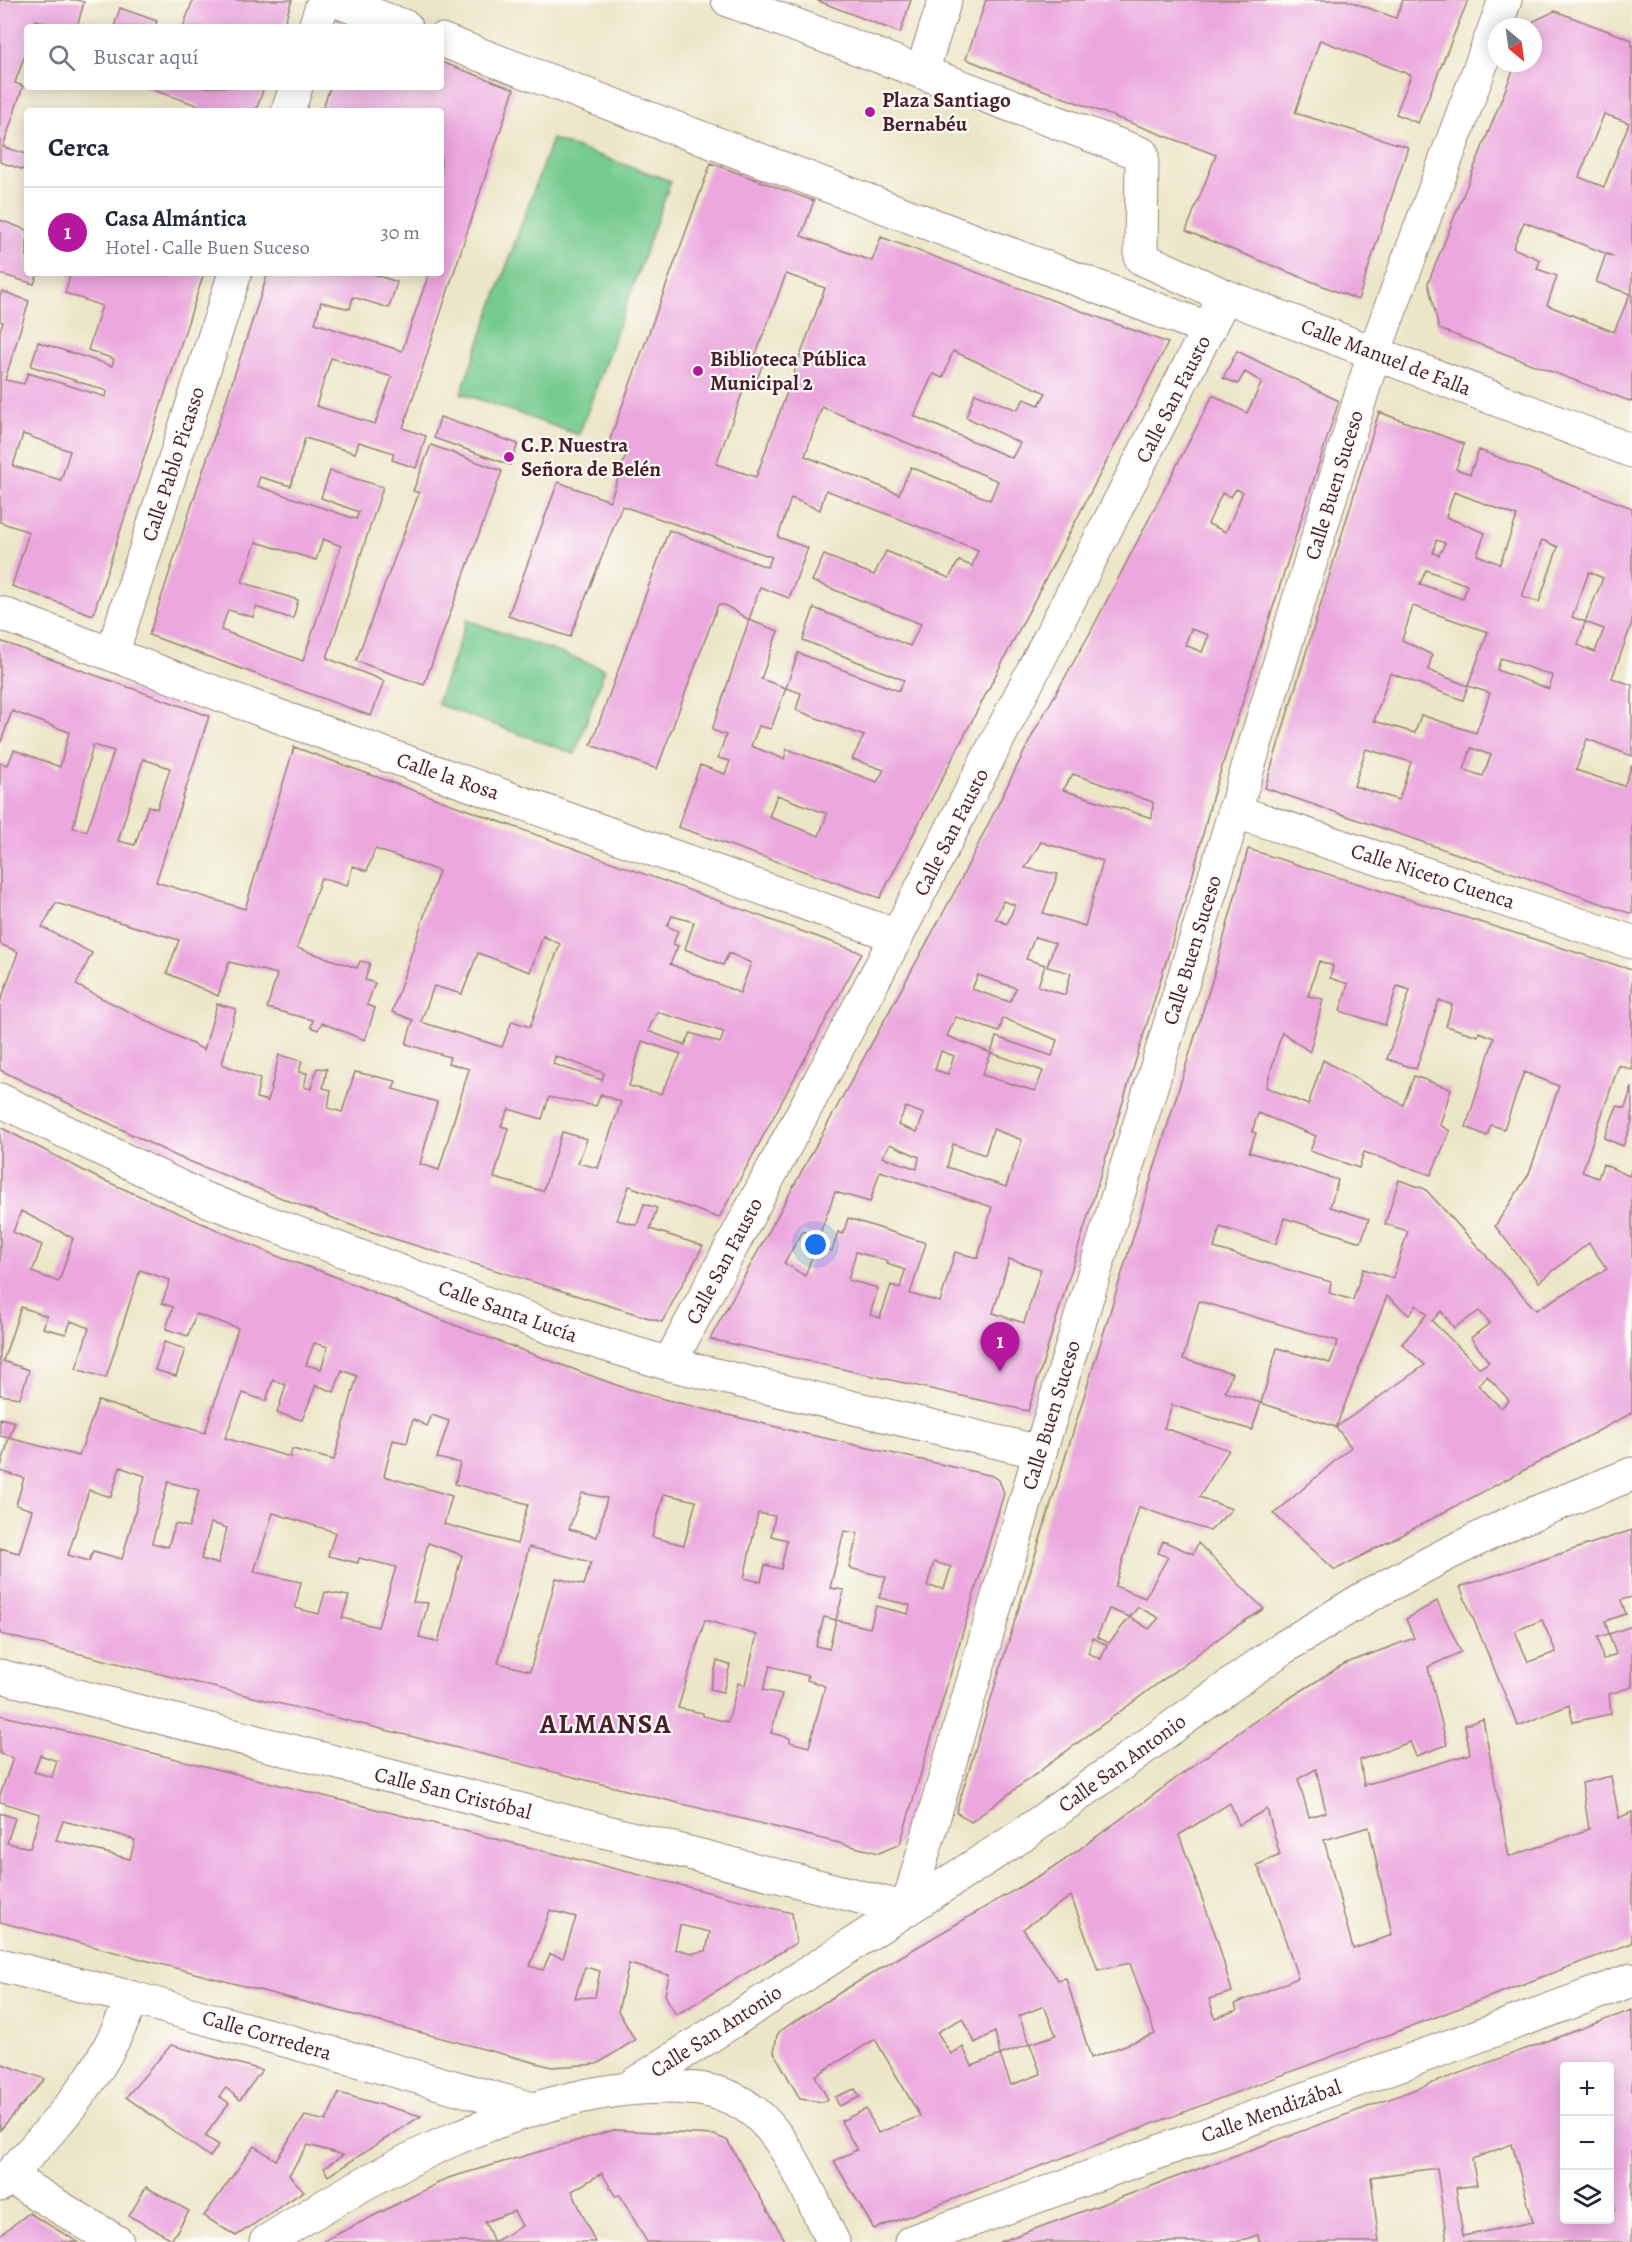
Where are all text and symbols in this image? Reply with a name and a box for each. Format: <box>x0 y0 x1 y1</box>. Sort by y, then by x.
north arrow <box>1488 18 1542 72</box>
search box <box>24 24 444 90</box>
icon: search <box>45 41 78 74</box>
text: Buscar aquí <box>93 42 199 72</box>
place label: Plaza Santiago Bernabéu <box>882 86 1011 138</box>
marker: Plaza Santiago Bernabéu <box>863 105 877 119</box>
text: Cerca <box>48 130 110 165</box>
text: Casa Almántica <box>105 204 247 234</box>
text: 1 <box>64 219 71 246</box>
text: 30 m <box>380 219 420 246</box>
text: Hotel · Calle Buen Suceso <box>105 234 310 261</box>
street label: Calle Manuel de Falla <box>1297 312 1475 402</box>
street label: Calle San Fausto <box>1129 330 1217 468</box>
place label: Biblioteca Pública Municipal 2 <box>710 345 868 397</box>
marker: Biblioteca Pública Municipal 2 <box>691 364 705 378</box>
street label: Calle Pablo Picasso <box>135 383 211 545</box>
street label: Calle Buen Suceso <box>1298 407 1370 563</box>
place label: C.P. Nuestra Señora de Belén <box>521 431 661 483</box>
marker: C.P. Nuestra Señora de Belén <box>502 450 516 464</box>
street label: Calle la Rosa <box>393 745 503 807</box>
street label: Calle San Fausto <box>907 763 995 901</box>
street label: Calle Niceto Cuenca <box>1347 836 1519 916</box>
street label: Calle Buen Suceso <box>1156 872 1228 1028</box>
street label: Calle San Fausto <box>679 1193 769 1329</box>
your location <box>801 1230 830 1259</box>
street label: Calle Santa Lucía <box>434 1273 582 1349</box>
pin: 1 <box>980 1322 1020 1372</box>
street label: Calle Buen Suceso <box>1015 1337 1087 1493</box>
district label: ALMANSA <box>539 1706 672 1742</box>
street label: Calle San Antonio <box>1052 1707 1192 1819</box>
street label: Calle San Cristóbal <box>371 1760 535 1826</box>
street label: Calle San Antonio <box>645 1978 787 2084</box>
street label: Calle Corredera <box>199 2003 335 2067</box>
map controls <box>1560 2062 1614 2224</box>
button: + <box>1560 2062 1614 2116</box>
street label: Calle Mendizábal <box>1197 2073 1345 2149</box>
button: − <box>1560 2116 1614 2170</box>
button: layers <box>1560 2170 1614 2224</box>

